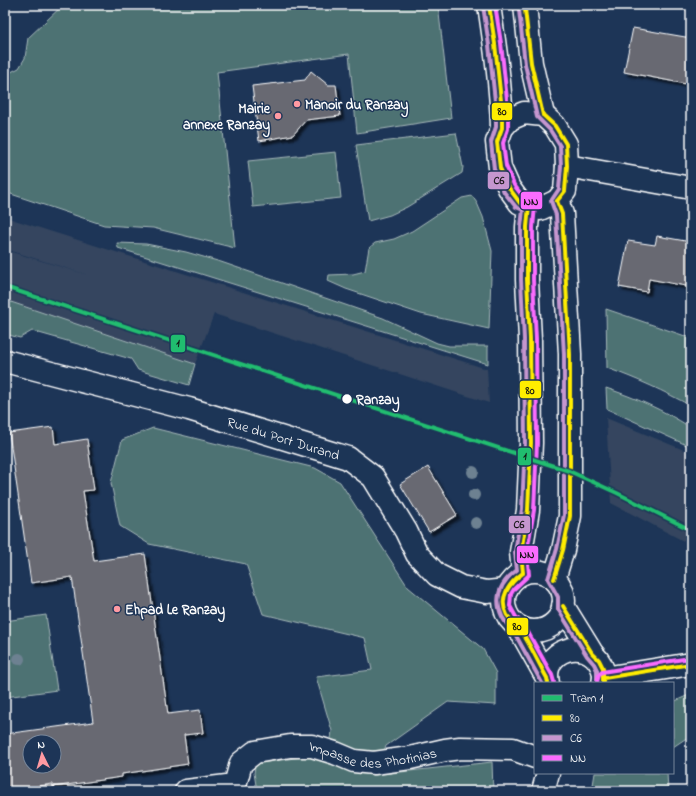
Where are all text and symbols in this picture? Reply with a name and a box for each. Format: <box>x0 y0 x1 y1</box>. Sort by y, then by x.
place label: Manoir du Ranzay <box>305 95 409 118</box>
place label: Mairie annexe Ranzay <box>183 99 271 138</box>
marker: Manoir du Ranzay <box>292 99 302 109</box>
line badge: 80 <box>491 102 513 121</box>
text: 80 <box>497 104 507 120</box>
marker: Mairie annexe Ranzay <box>273 111 283 121</box>
line badge: C6 <box>487 171 510 190</box>
text: C6 <box>494 173 505 189</box>
line badge: NN <box>520 191 543 210</box>
text: NN <box>524 194 538 210</box>
line badge: 1 <box>170 334 186 353</box>
text: 1 <box>176 336 180 352</box>
line badge: 80 <box>519 380 542 399</box>
text: 80 <box>525 383 535 399</box>
place label: Ranzay <box>355 390 400 413</box>
marker: Ranzay <box>340 392 354 406</box>
street label: Rue du Port Durand <box>224 412 342 467</box>
line badge: 1 <box>517 447 532 466</box>
text: 1 <box>523 449 527 465</box>
line badge: C6 <box>508 515 531 534</box>
text: C6 <box>514 517 525 533</box>
line badge: NN <box>516 545 539 564</box>
text: NN <box>520 547 534 563</box>
place label: Ehpad Le Ranzay <box>125 600 225 623</box>
marker: Ehpad Le Ranzay <box>112 604 122 614</box>
line badge: 80 <box>506 617 529 636</box>
text: 80 <box>512 619 522 635</box>
legend <box>534 682 674 774</box>
text: Tram 1 <box>570 690 603 708</box>
text: 80 <box>570 710 580 728</box>
text: C6 <box>570 730 583 748</box>
north arrow <box>22 734 62 774</box>
text: N <box>37 737 46 753</box>
street label: Impasse des Photinias <box>309 737 439 775</box>
text: NN <box>570 750 586 768</box>

